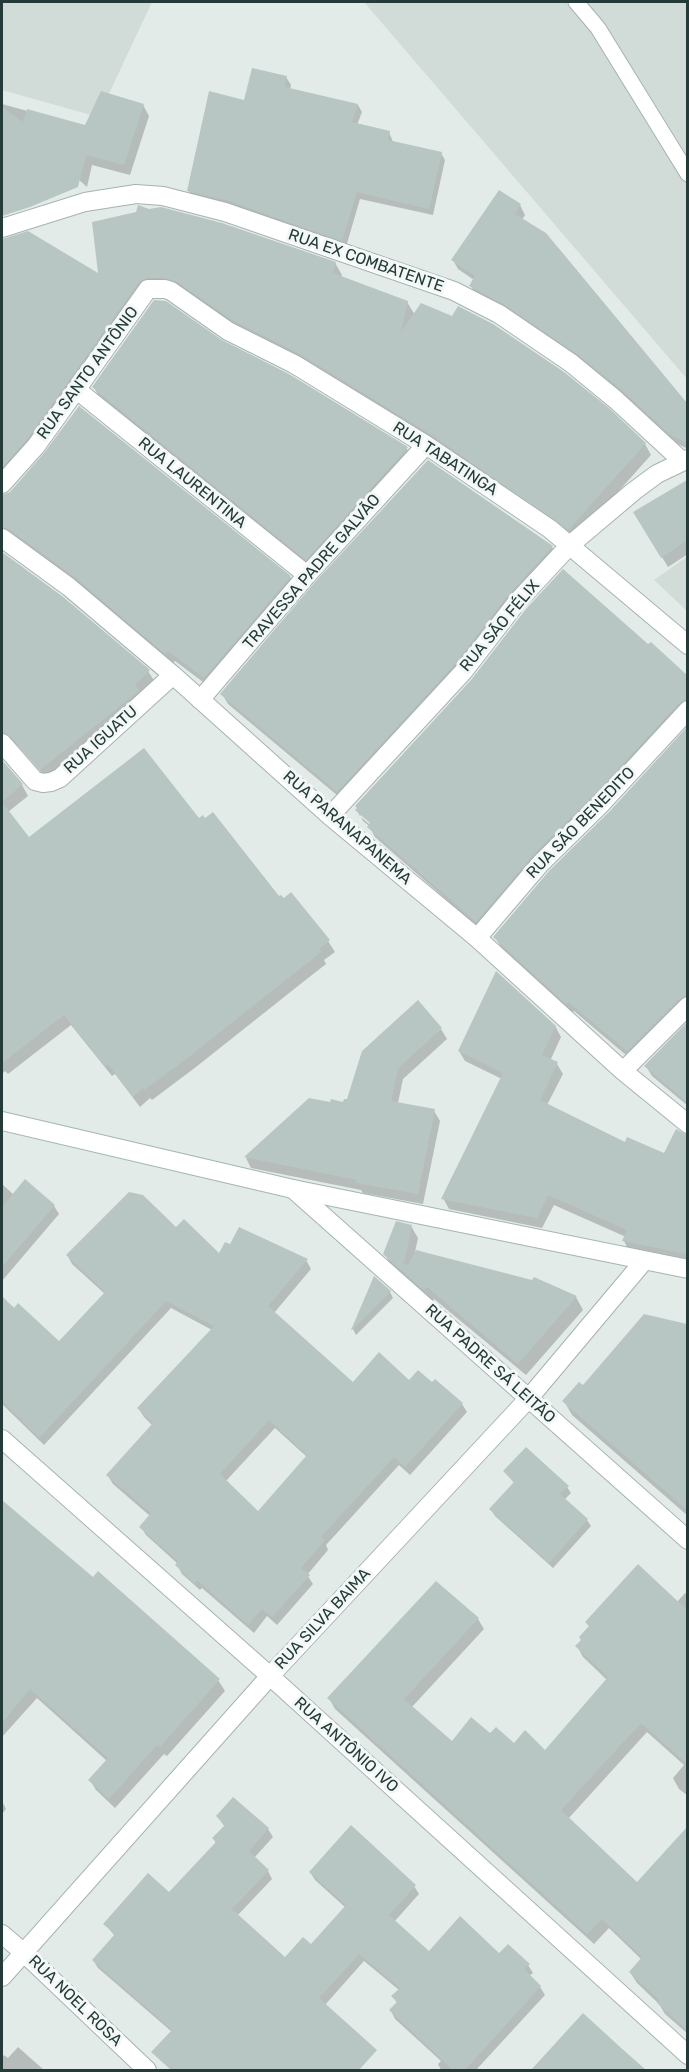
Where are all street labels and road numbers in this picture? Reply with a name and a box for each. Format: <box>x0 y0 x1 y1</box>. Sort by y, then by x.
street label: RUA EX COMBATENTE <box>286 225 446 297</box>
street label: RUA SANTO ANTÔNIO <box>33 303 143 443</box>
street label: RUA TABATINGA <box>389 418 501 500</box>
street label: RUA LAURENTINA <box>134 433 250 533</box>
street label: TRAVESSA PADRE GALVÃO <box>239 490 385 654</box>
street label: RUA SÃO FÉLIX <box>456 576 544 676</box>
street label: RUA IGUATU <box>60 702 142 778</box>
street label: RUA SÃO BENEDITO <box>523 763 639 883</box>
street label: RUA PARANAPANEMA <box>279 767 415 889</box>
street label: RUA PADRE SÁ LEITÃO <box>421 1300 559 1428</box>
street label: RUA SILVA BAIMA <box>271 1564 375 1674</box>
street label: RUA ANTÔNIO IVO <box>290 1693 402 1797</box>
street label: RUA NOEL ROSA <box>24 1952 126 2050</box>

